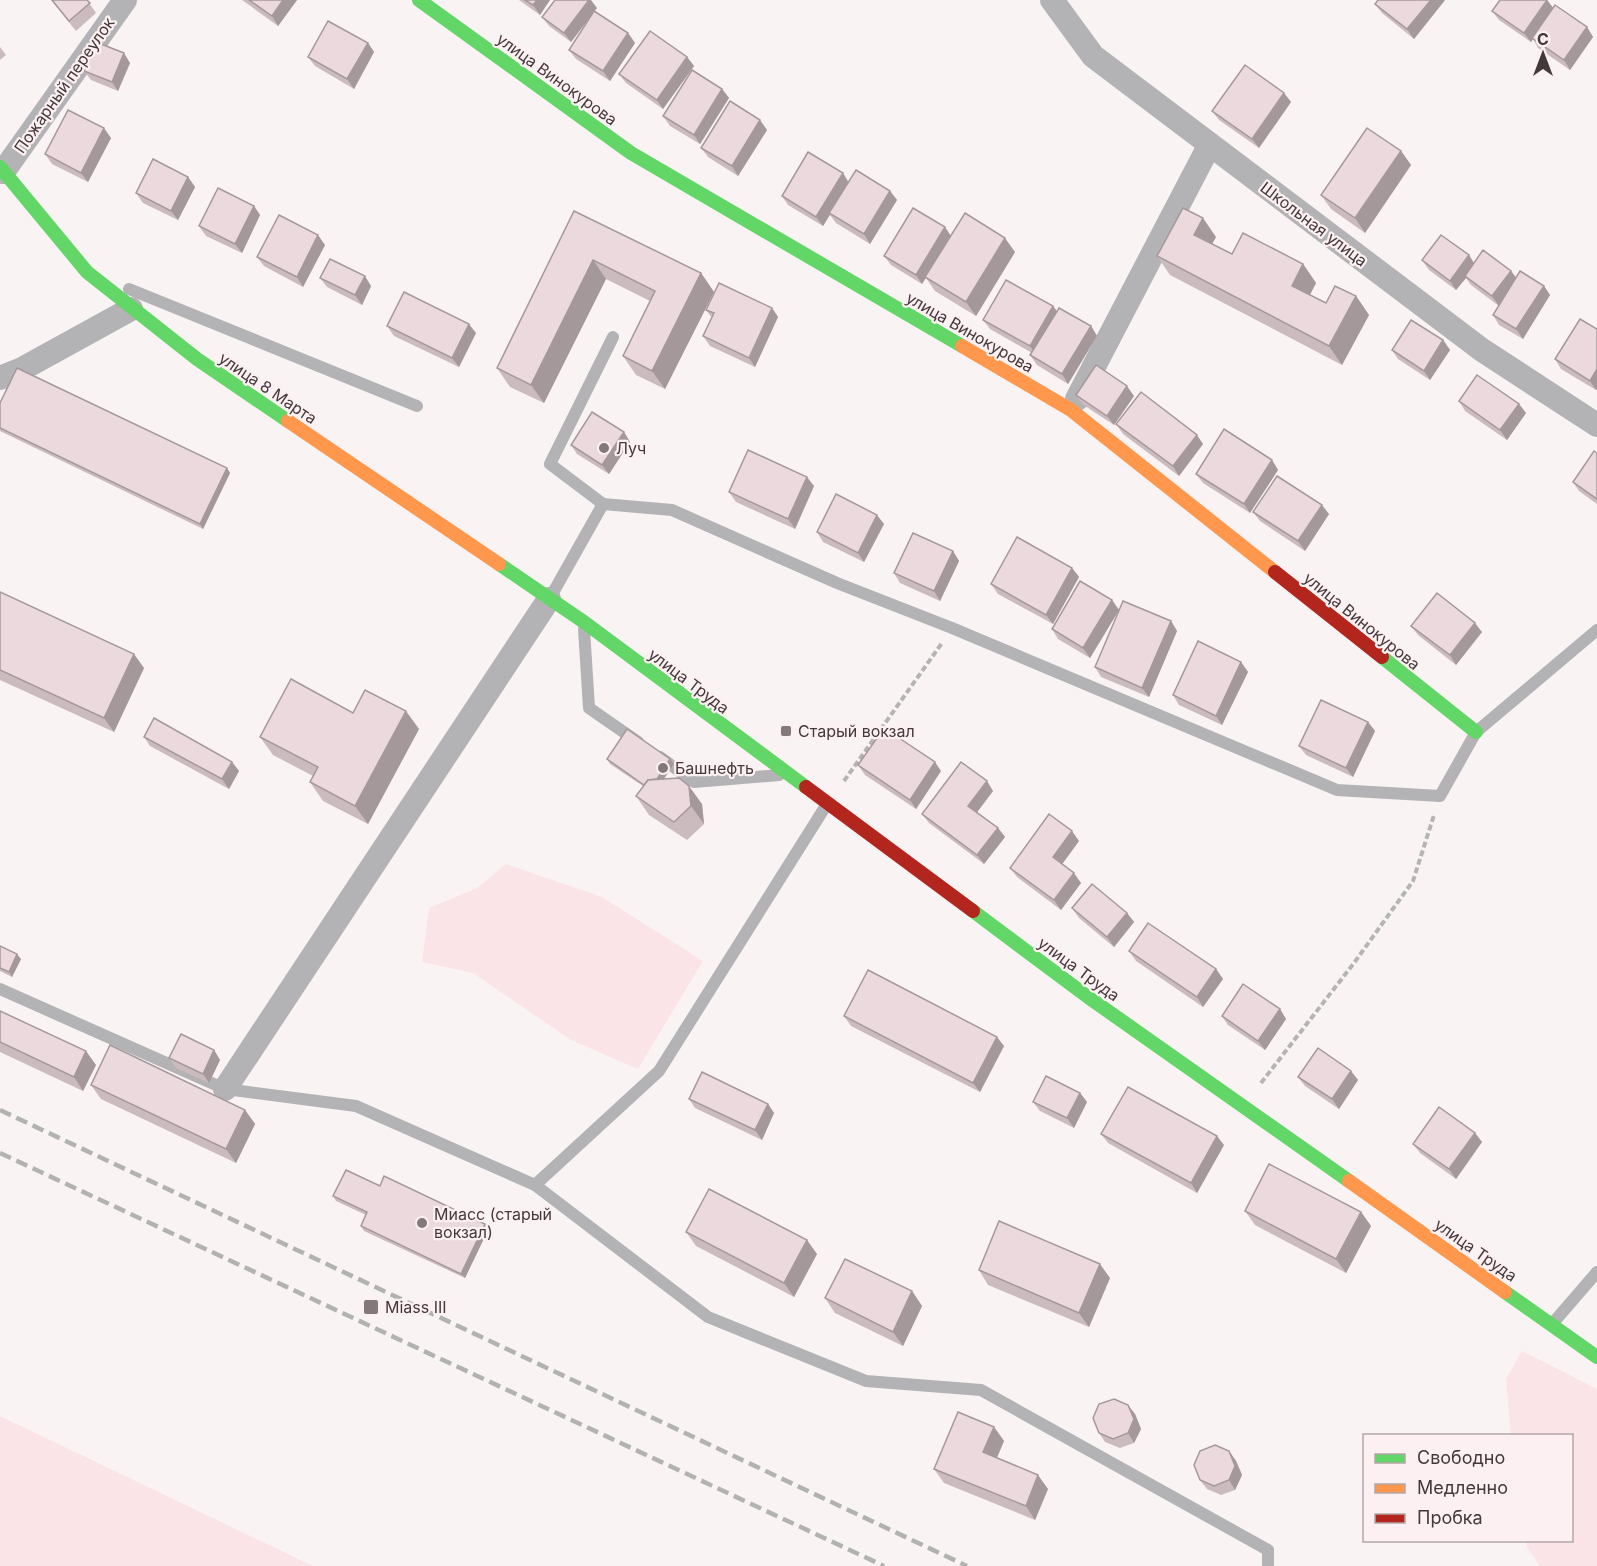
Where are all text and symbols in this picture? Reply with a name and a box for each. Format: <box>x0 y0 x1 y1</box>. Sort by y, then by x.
street label: Пожарный переулок <box>10 13 119 157</box>
north arrow <box>1513 24 1573 84</box>
street label: улица Винокурова <box>493 29 621 129</box>
text: С <box>1537 29 1549 49</box>
street label: Школьная улица <box>1257 177 1371 271</box>
street label: улица Винокурова <box>903 287 1037 377</box>
street label: улица 8 Марта <box>215 348 321 428</box>
place label: Луч <box>616 438 646 458</box>
marker: Луч <box>597 441 611 455</box>
street label: улица Винокурова <box>1300 568 1424 674</box>
street label: улица Труда <box>645 644 733 718</box>
place label: Старый вокзал <box>798 721 915 741</box>
marker: Старый вокзал <box>779 724 793 738</box>
place label: Башнефть <box>675 758 754 778</box>
marker: Башнефть <box>656 761 670 775</box>
street label: улица Труда <box>1034 933 1124 1005</box>
place label: Миасс (старый вокзал) <box>434 1204 552 1242</box>
street label: улица Труда <box>1431 1214 1521 1286</box>
marker: Миасс (старый вокзал) <box>415 1216 429 1230</box>
place label: Miass III <box>385 1297 447 1317</box>
marker: Miass III <box>362 1298 380 1316</box>
legend <box>1363 1434 1573 1542</box>
text: Свободно <box>1417 1447 1505 1468</box>
text: Медленно <box>1417 1477 1508 1498</box>
text: Пробка <box>1417 1507 1483 1528</box>

